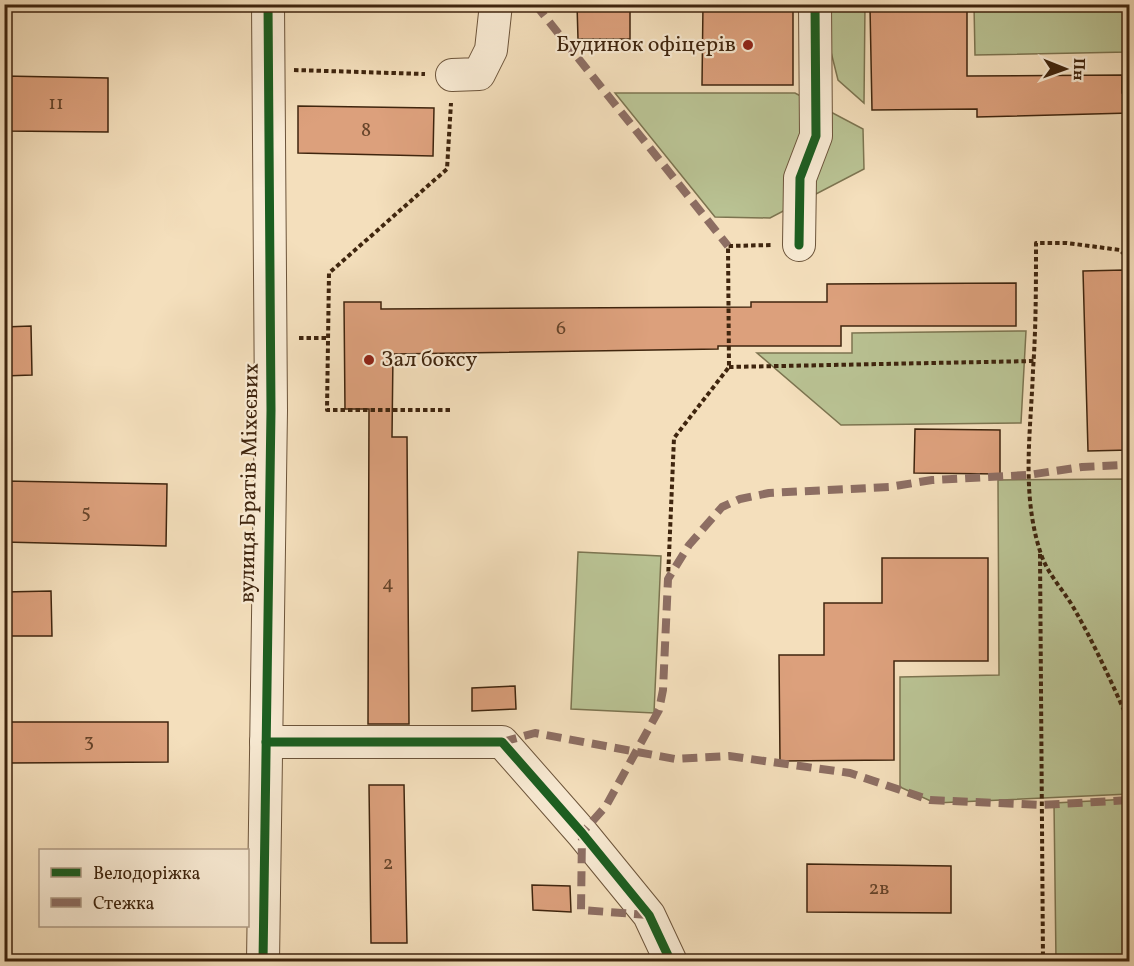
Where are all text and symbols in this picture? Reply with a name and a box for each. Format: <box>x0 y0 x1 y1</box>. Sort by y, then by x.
place label: Будинок офіцерів <box>556 30 736 61</box>
marker: Будинок офіцерів <box>741 38 755 52</box>
north arrow <box>1035 39 1095 99</box>
text: Пн <box>1067 58 1089 81</box>
house number: 11 <box>48 90 64 118</box>
house number: 8 <box>361 117 371 145</box>
house number: 6 <box>556 315 566 343</box>
place label: Зал боксу <box>381 345 477 376</box>
marker: Зал боксу <box>362 353 376 367</box>
street label: вулиця Братів Міхєєвих <box>232 363 268 603</box>
house number: 5 <box>81 499 91 527</box>
house number: 4 <box>382 570 394 598</box>
house number: 3 <box>84 728 94 756</box>
legend <box>39 849 249 927</box>
house number: 2 <box>383 850 393 878</box>
text: Велодоріжка <box>93 862 201 887</box>
house number: 2в <box>869 875 889 903</box>
text: Стежка <box>93 892 155 917</box>

